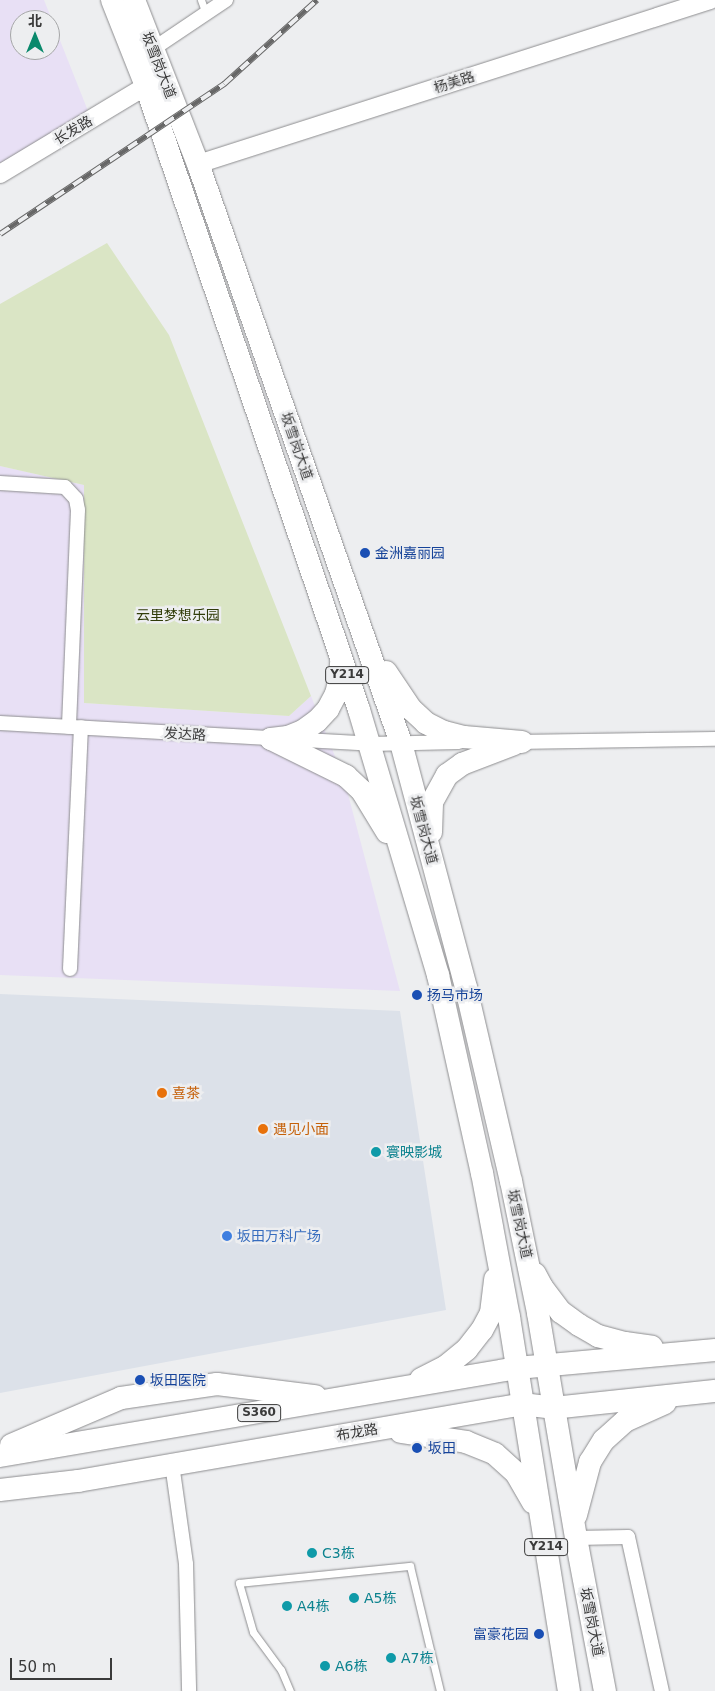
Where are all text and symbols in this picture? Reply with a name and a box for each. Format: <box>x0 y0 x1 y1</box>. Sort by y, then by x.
north arrow <box>10 10 60 60</box>
text: 北 <box>28 13 42 29</box>
street label: 坂雪岗大道 <box>139 29 179 101</box>
street label: 杨美路 <box>431 68 477 96</box>
street label: 长发路 <box>51 112 95 148</box>
street label: 坂雪岗大道 <box>278 410 316 482</box>
place label: 金洲嘉丽园 <box>375 545 445 561</box>
marker: 金洲嘉丽园 <box>359 547 371 559</box>
park label: 云里梦想乐园 <box>136 607 220 623</box>
road number: Y214 <box>324 666 370 684</box>
street label: 发达路 <box>164 725 206 743</box>
street label: 坂雪岗大道 <box>407 794 441 866</box>
place label: 扬马市场 <box>427 987 483 1003</box>
marker: 扬马市场 <box>411 989 423 1001</box>
place label: 喜茶 <box>172 1085 200 1101</box>
marker: 喜茶 <box>156 1087 168 1099</box>
place label: 遇见小面 <box>273 1121 329 1137</box>
marker: 遇见小面 <box>257 1123 269 1135</box>
place label: 寰映影城 <box>386 1144 442 1160</box>
marker: 寰映影城 <box>370 1146 382 1158</box>
street label: 坂雪岗大道 <box>505 1188 535 1260</box>
place label: 坂田万科广场 <box>237 1228 321 1244</box>
marker: 坂田万科广场 <box>221 1230 233 1242</box>
place label: 坂田医院 <box>150 1372 206 1388</box>
marker: 坂田医院 <box>134 1374 146 1386</box>
road number: S360 <box>236 1404 282 1422</box>
street label: 布龙路 <box>335 1420 379 1444</box>
place label: 坂田 <box>428 1440 456 1456</box>
marker: 坂田 <box>410 1441 424 1455</box>
road number: Y214 <box>524 1538 568 1556</box>
place label: C3栋 <box>322 1545 355 1561</box>
marker: C3栋 <box>306 1547 318 1559</box>
street label: 坂雪岗大道 <box>577 1586 607 1658</box>
place label: A5栋 <box>364 1590 396 1606</box>
marker: A5栋 <box>348 1592 360 1604</box>
place label: A4栋 <box>297 1598 329 1614</box>
marker: A4栋 <box>281 1600 293 1612</box>
place label: 富豪花园 <box>473 1626 529 1642</box>
marker: 富豪花园 <box>533 1628 545 1640</box>
scale bar <box>12 1648 115 1680</box>
place label: A7栋 <box>401 1650 433 1666</box>
marker: A7栋 <box>385 1652 397 1664</box>
text: 50 m <box>18 1658 56 1676</box>
place label: A6栋 <box>335 1658 367 1674</box>
marker: A6栋 <box>319 1660 331 1672</box>

